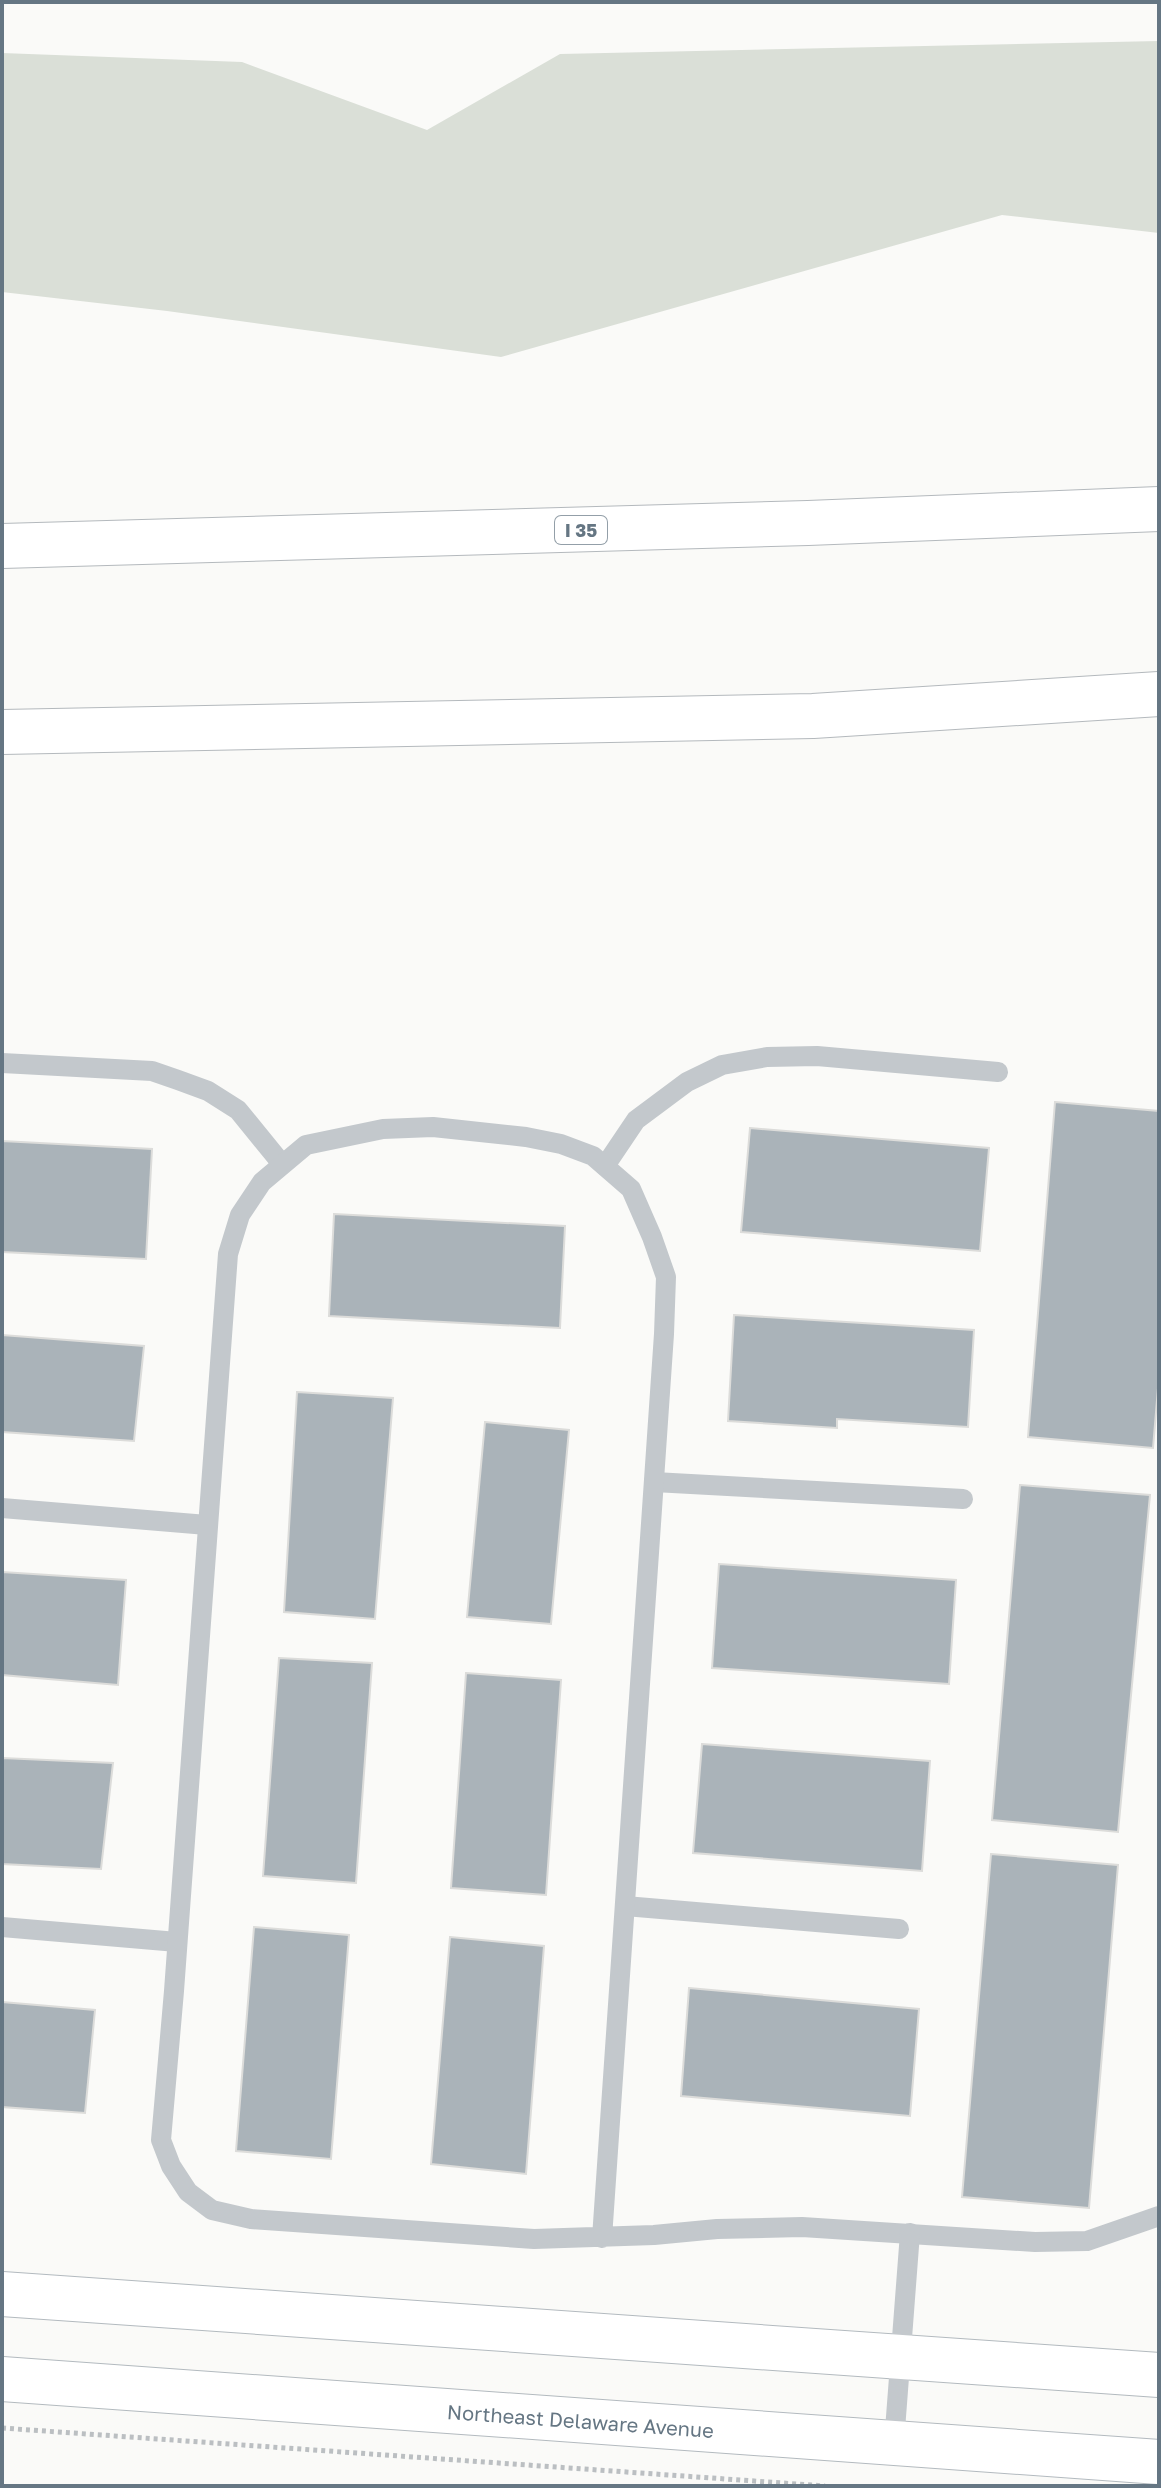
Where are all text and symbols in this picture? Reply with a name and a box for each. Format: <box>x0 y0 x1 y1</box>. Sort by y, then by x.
road number: I 35 <box>555 516 607 544</box>
street label: Northeast Delaware Avenue <box>446 2399 715 2442</box>

